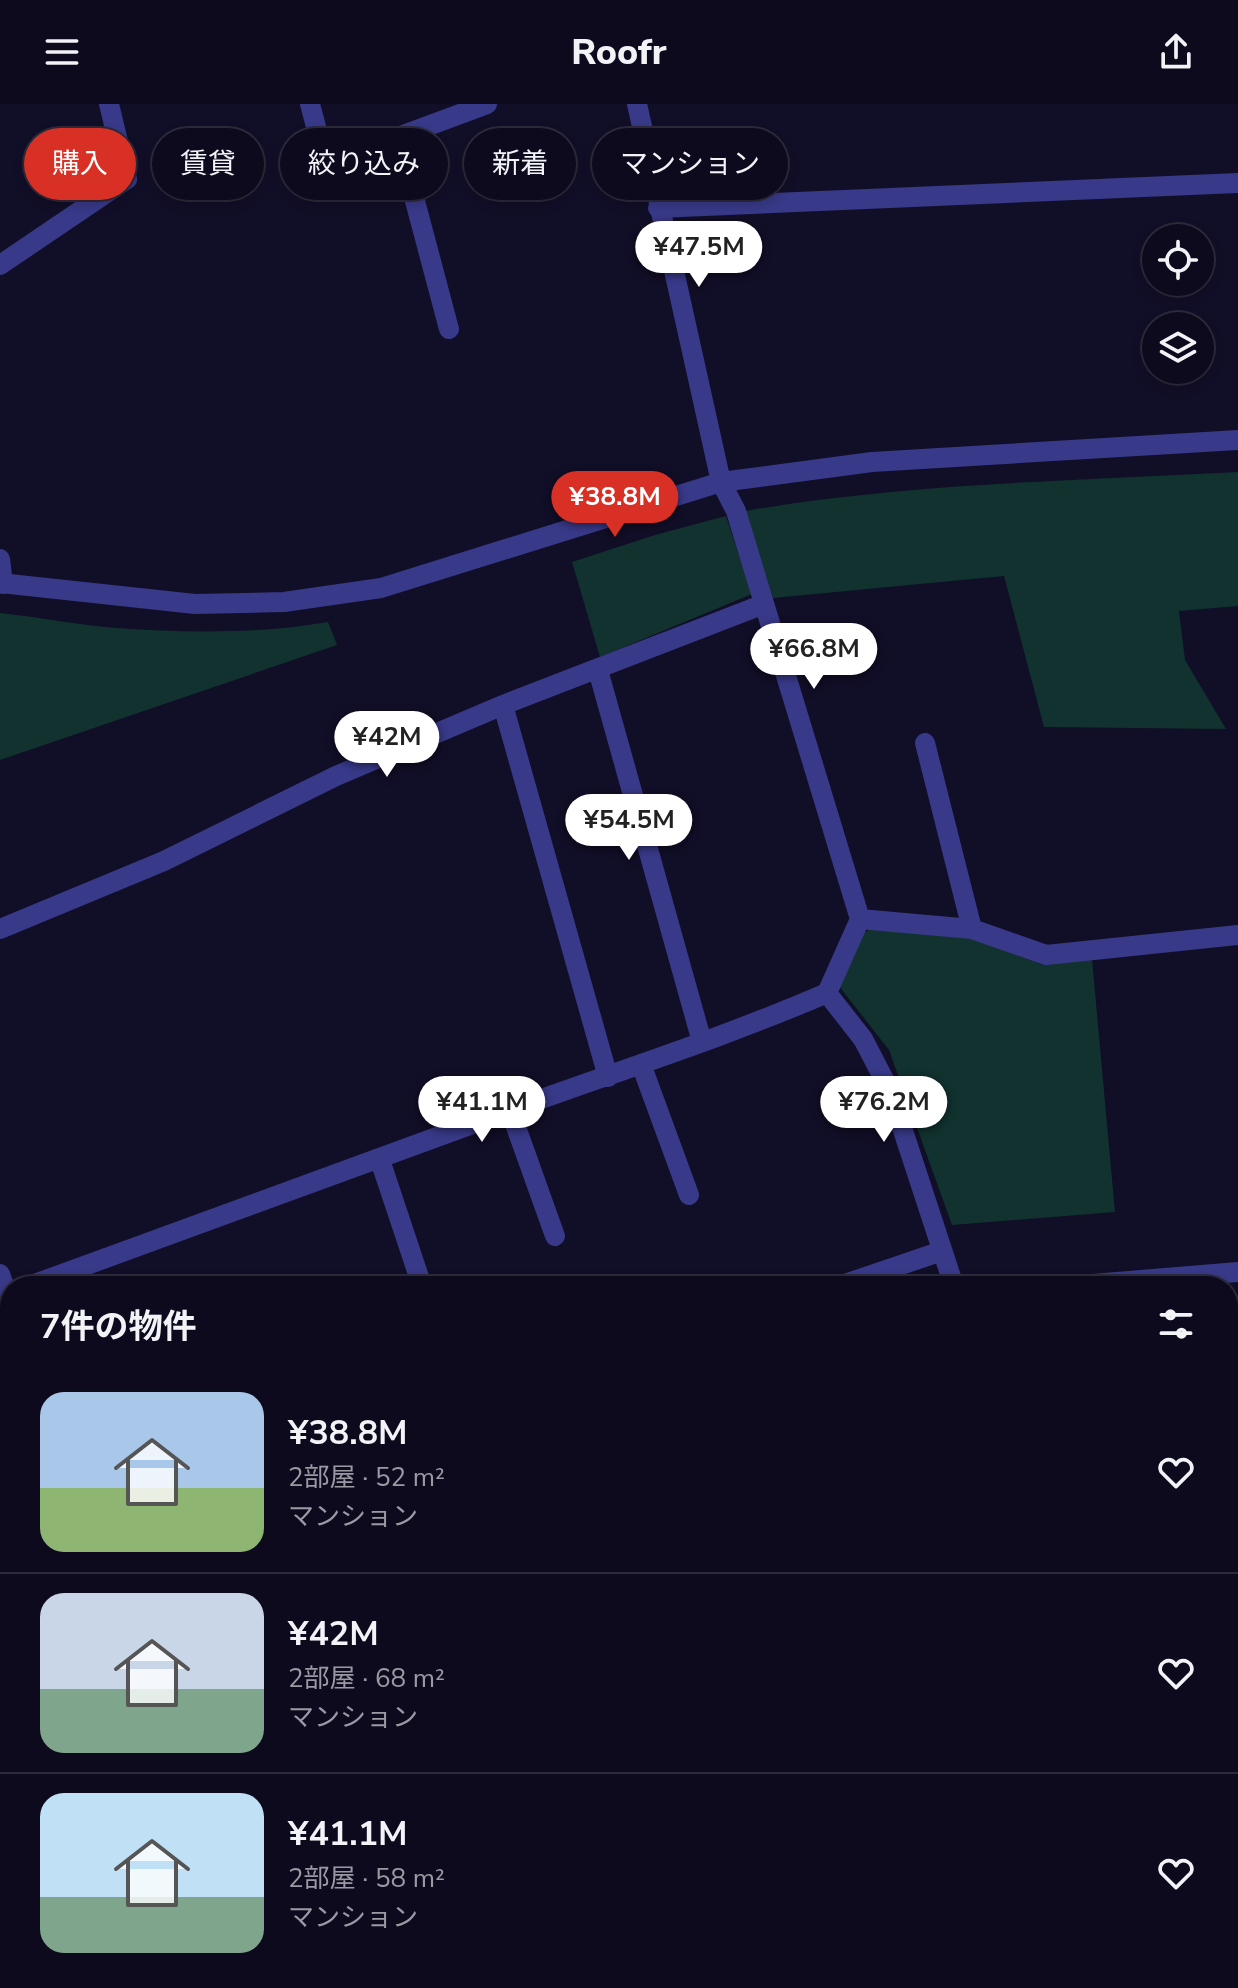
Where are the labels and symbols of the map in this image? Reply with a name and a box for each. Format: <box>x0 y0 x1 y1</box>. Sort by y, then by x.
pin: ¥47.5M <box>634 221 764 289</box>
pin: ¥38.8M <box>550 471 680 539</box>
pin: ¥66.8M <box>749 623 879 691</box>
pin: ¥42M <box>340 711 434 779</box>
pin: ¥54.5M <box>564 794 694 862</box>
pin: ¥41.1M <box>417 1076 547 1144</box>
pin: ¥76.2M <box>819 1076 949 1144</box>

